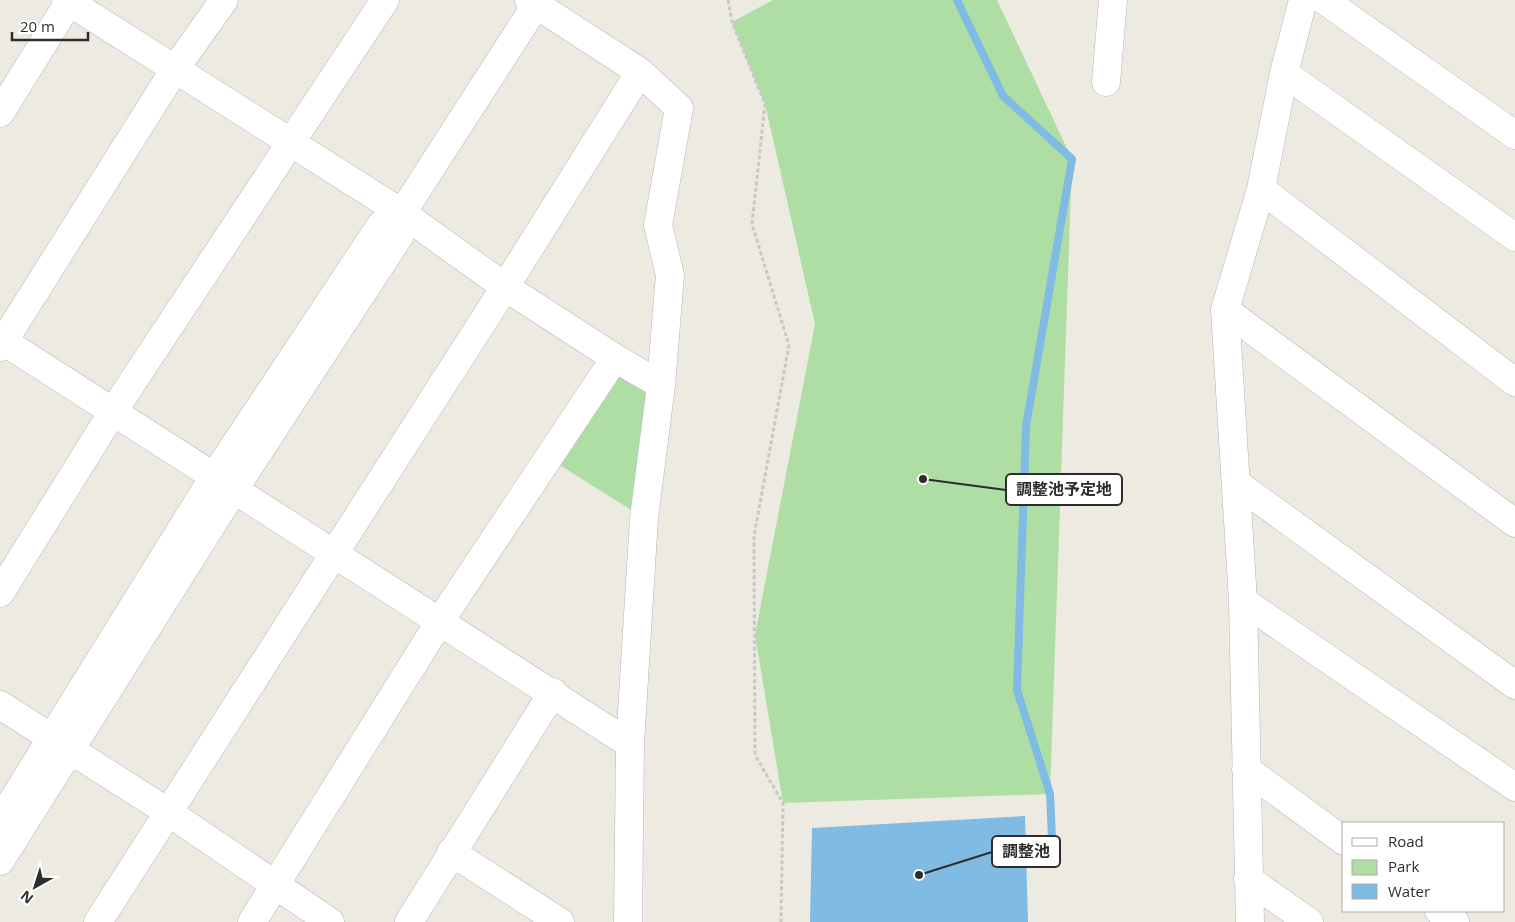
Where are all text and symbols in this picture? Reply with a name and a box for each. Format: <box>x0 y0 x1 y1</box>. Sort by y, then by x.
scale bar <box>12 10 89 42</box>
text: 20 m <box>20 16 55 36</box>
callout: 調整池予定地 <box>1006 474 1122 505</box>
text: 調整池予定地 <box>1016 478 1112 500</box>
legend <box>1342 822 1505 912</box>
text: Road <box>1388 831 1424 851</box>
callout: 調整池 <box>992 836 1060 867</box>
text: 調整池 <box>1002 840 1050 862</box>
text: Park <box>1388 856 1419 876</box>
north arrow <box>10 862 60 912</box>
text: Water <box>1388 881 1430 901</box>
text: N <box>16 887 37 908</box>

